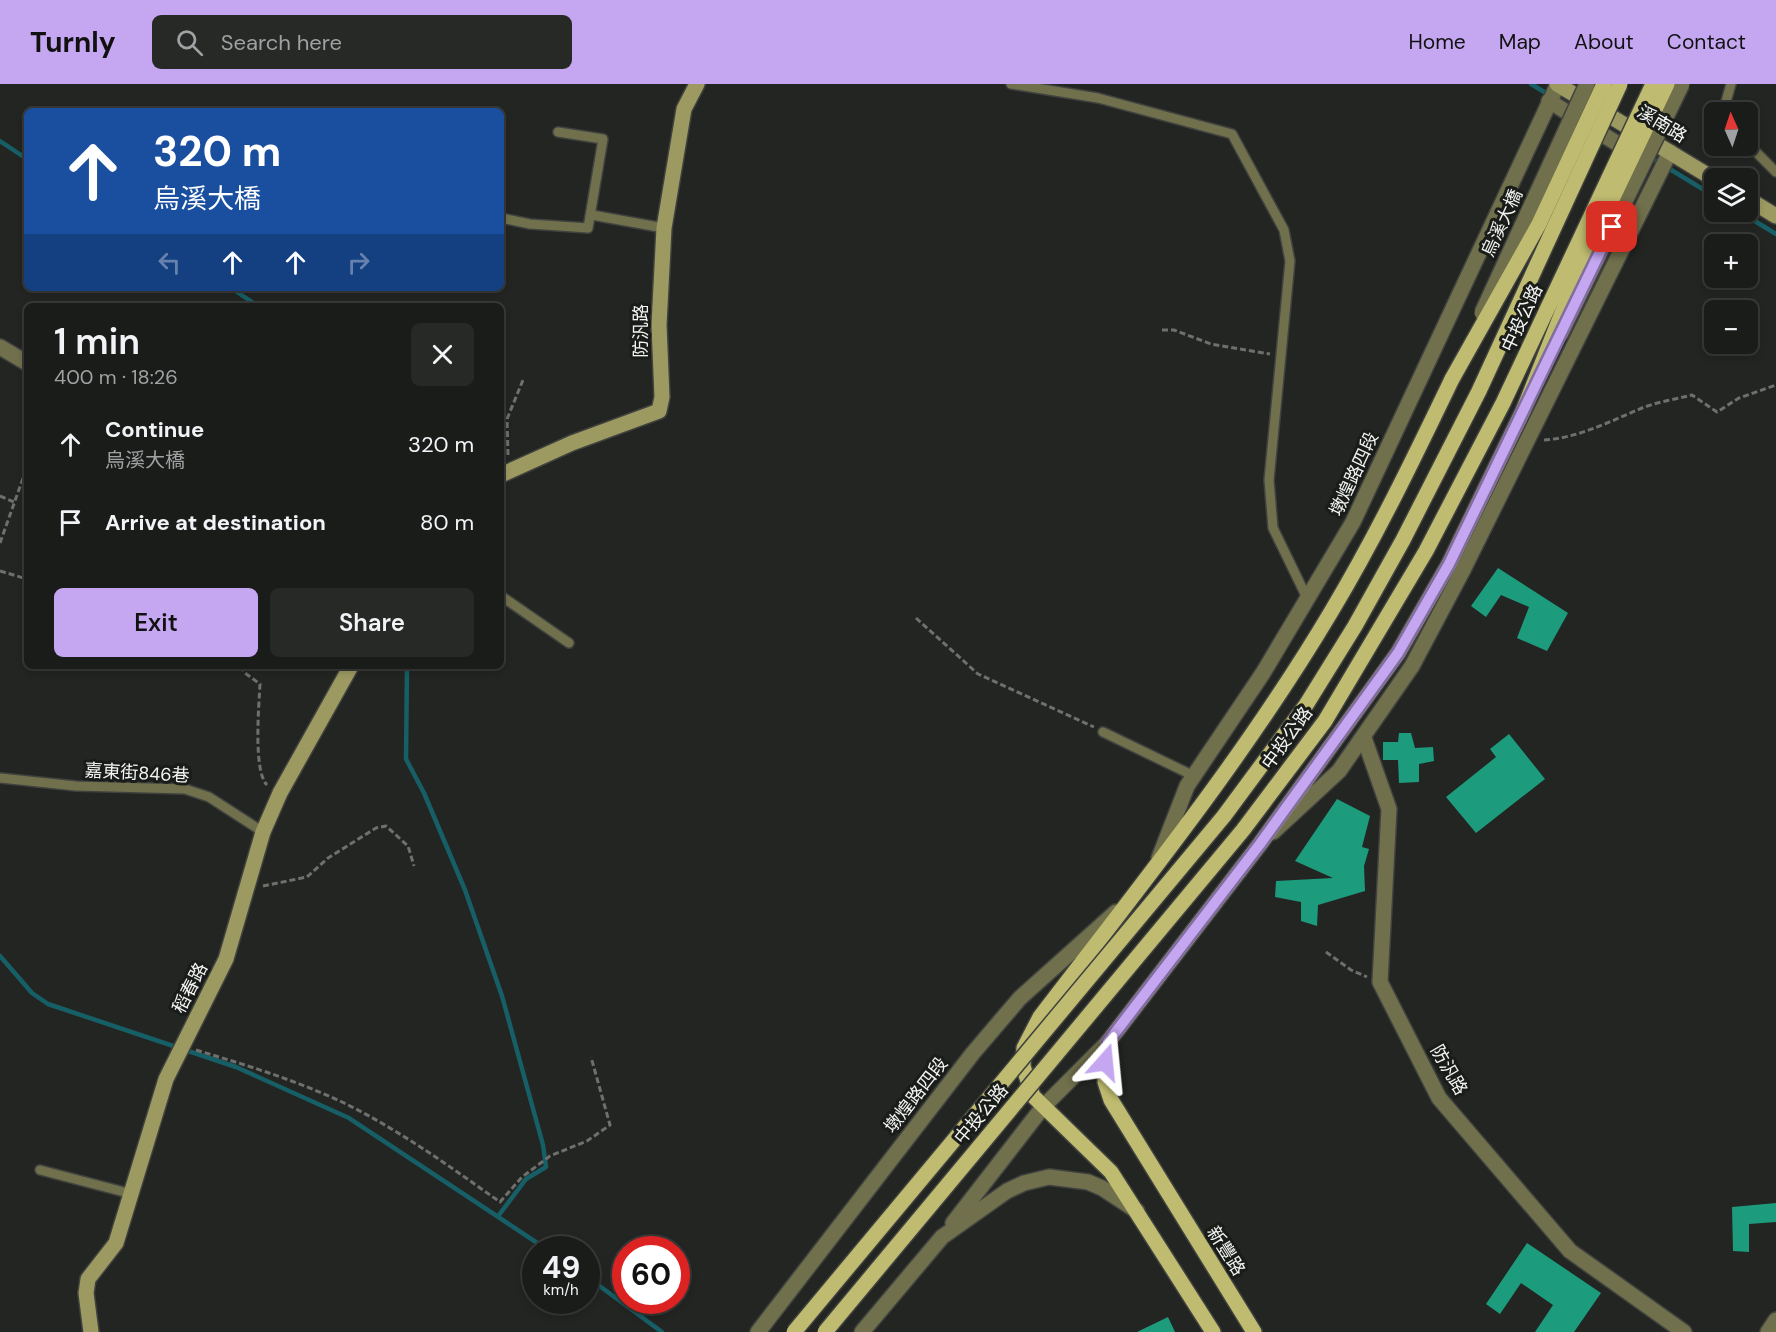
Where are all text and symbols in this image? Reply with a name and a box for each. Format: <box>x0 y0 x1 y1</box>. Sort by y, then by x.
search box <box>152 15 572 69</box>
text: Turnly <box>30 24 116 61</box>
icon: search <box>173 26 206 59</box>
text: Search here <box>221 28 342 57</box>
text: Home <box>1408 28 1466 56</box>
text: Map <box>1499 28 1541 56</box>
text: About <box>1574 28 1634 56</box>
text: Contact <box>1667 28 1746 56</box>
street label: 溪南路 <box>1633 100 1691 148</box>
north arrow <box>1704 102 1758 156</box>
map controls <box>1704 102 1758 354</box>
text: 320 m <box>153 124 281 179</box>
icon: ahead <box>54 132 132 210</box>
button: layers <box>1704 168 1758 222</box>
text: 烏溪大橋 <box>153 181 261 216</box>
street label: 烏溪大橋 <box>1476 185 1528 261</box>
pin <box>1586 201 1637 252</box>
icon: arrive <box>1595 210 1628 243</box>
button: + <box>1704 234 1758 288</box>
icon: left <box>153 246 186 279</box>
icon: ahead <box>216 246 249 279</box>
icon: ahead <box>279 246 312 279</box>
icon: right <box>342 246 375 279</box>
street label: 中投公路 <box>1496 280 1548 356</box>
button: − <box>1704 300 1758 354</box>
street label: 防汎路 <box>629 304 653 358</box>
text: 1 min <box>54 318 140 365</box>
button: close <box>411 323 474 386</box>
text: 400 m · 18:26 <box>54 364 178 390</box>
text: Continue <box>105 415 204 444</box>
icon: ahead <box>54 428 87 461</box>
street label: 墩煌路四段 <box>1324 428 1384 520</box>
text: 320 m <box>408 430 474 459</box>
text: 烏溪大橋 <box>105 447 185 473</box>
icon: arrive <box>54 506 87 539</box>
text: Arrive at destination <box>105 508 326 537</box>
text: 80 m <box>420 508 474 537</box>
button: Exit <box>54 588 258 657</box>
button: Share <box>270 588 474 657</box>
street label: 中投公路 <box>1256 702 1318 774</box>
street label: 嘉東街846巷 <box>84 758 190 788</box>
street label: 稻春路 <box>167 958 213 1018</box>
position arrow <box>1073 1030 1137 1094</box>
street label: 防汎路 <box>1425 1041 1473 1099</box>
street label: 墩煌路四段 <box>879 1052 953 1138</box>
street label: 中投公路 <box>949 1079 1013 1149</box>
street label: 新豐路 <box>1202 1222 1250 1280</box>
speed limit sign: 60 <box>612 1236 690 1314</box>
text: 49 <box>542 1248 580 1287</box>
text: km/h <box>543 1280 579 1300</box>

